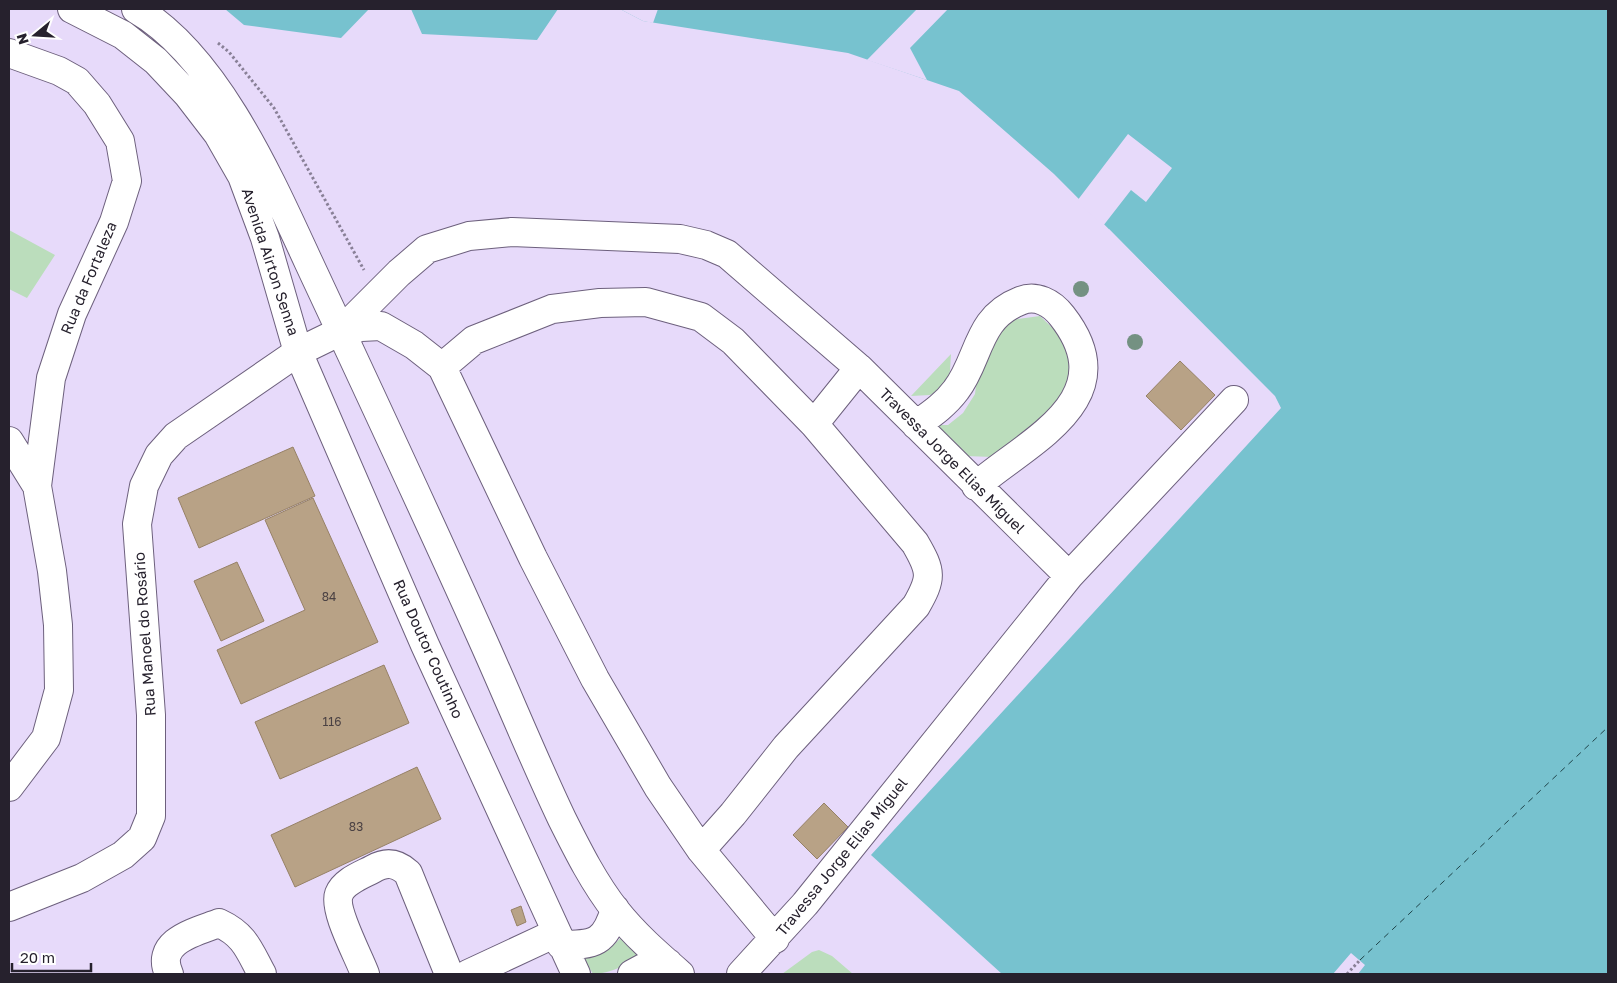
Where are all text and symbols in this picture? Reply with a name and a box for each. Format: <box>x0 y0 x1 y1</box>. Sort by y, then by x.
north arrow <box>10 10 60 60</box>
text: N <box>12 31 32 47</box>
street label: Avenida Airton Senna <box>239 186 303 338</box>
street label: Rua da Fortaleza <box>56 219 120 337</box>
street label: Travessa Jorge Elias Miguel <box>876 384 1029 537</box>
street label: Rua Manoel do Rosário <box>129 551 159 717</box>
street label: Rua Doutor Coutinho <box>390 576 468 721</box>
house number: 84 <box>322 589 336 604</box>
house number: 116 <box>323 714 341 729</box>
street label: Travessa Jorge Elias Miguel <box>772 773 911 939</box>
house number: 83 <box>349 819 363 834</box>
scale bar <box>12 940 91 972</box>
text: 20 m <box>20 948 55 966</box>

